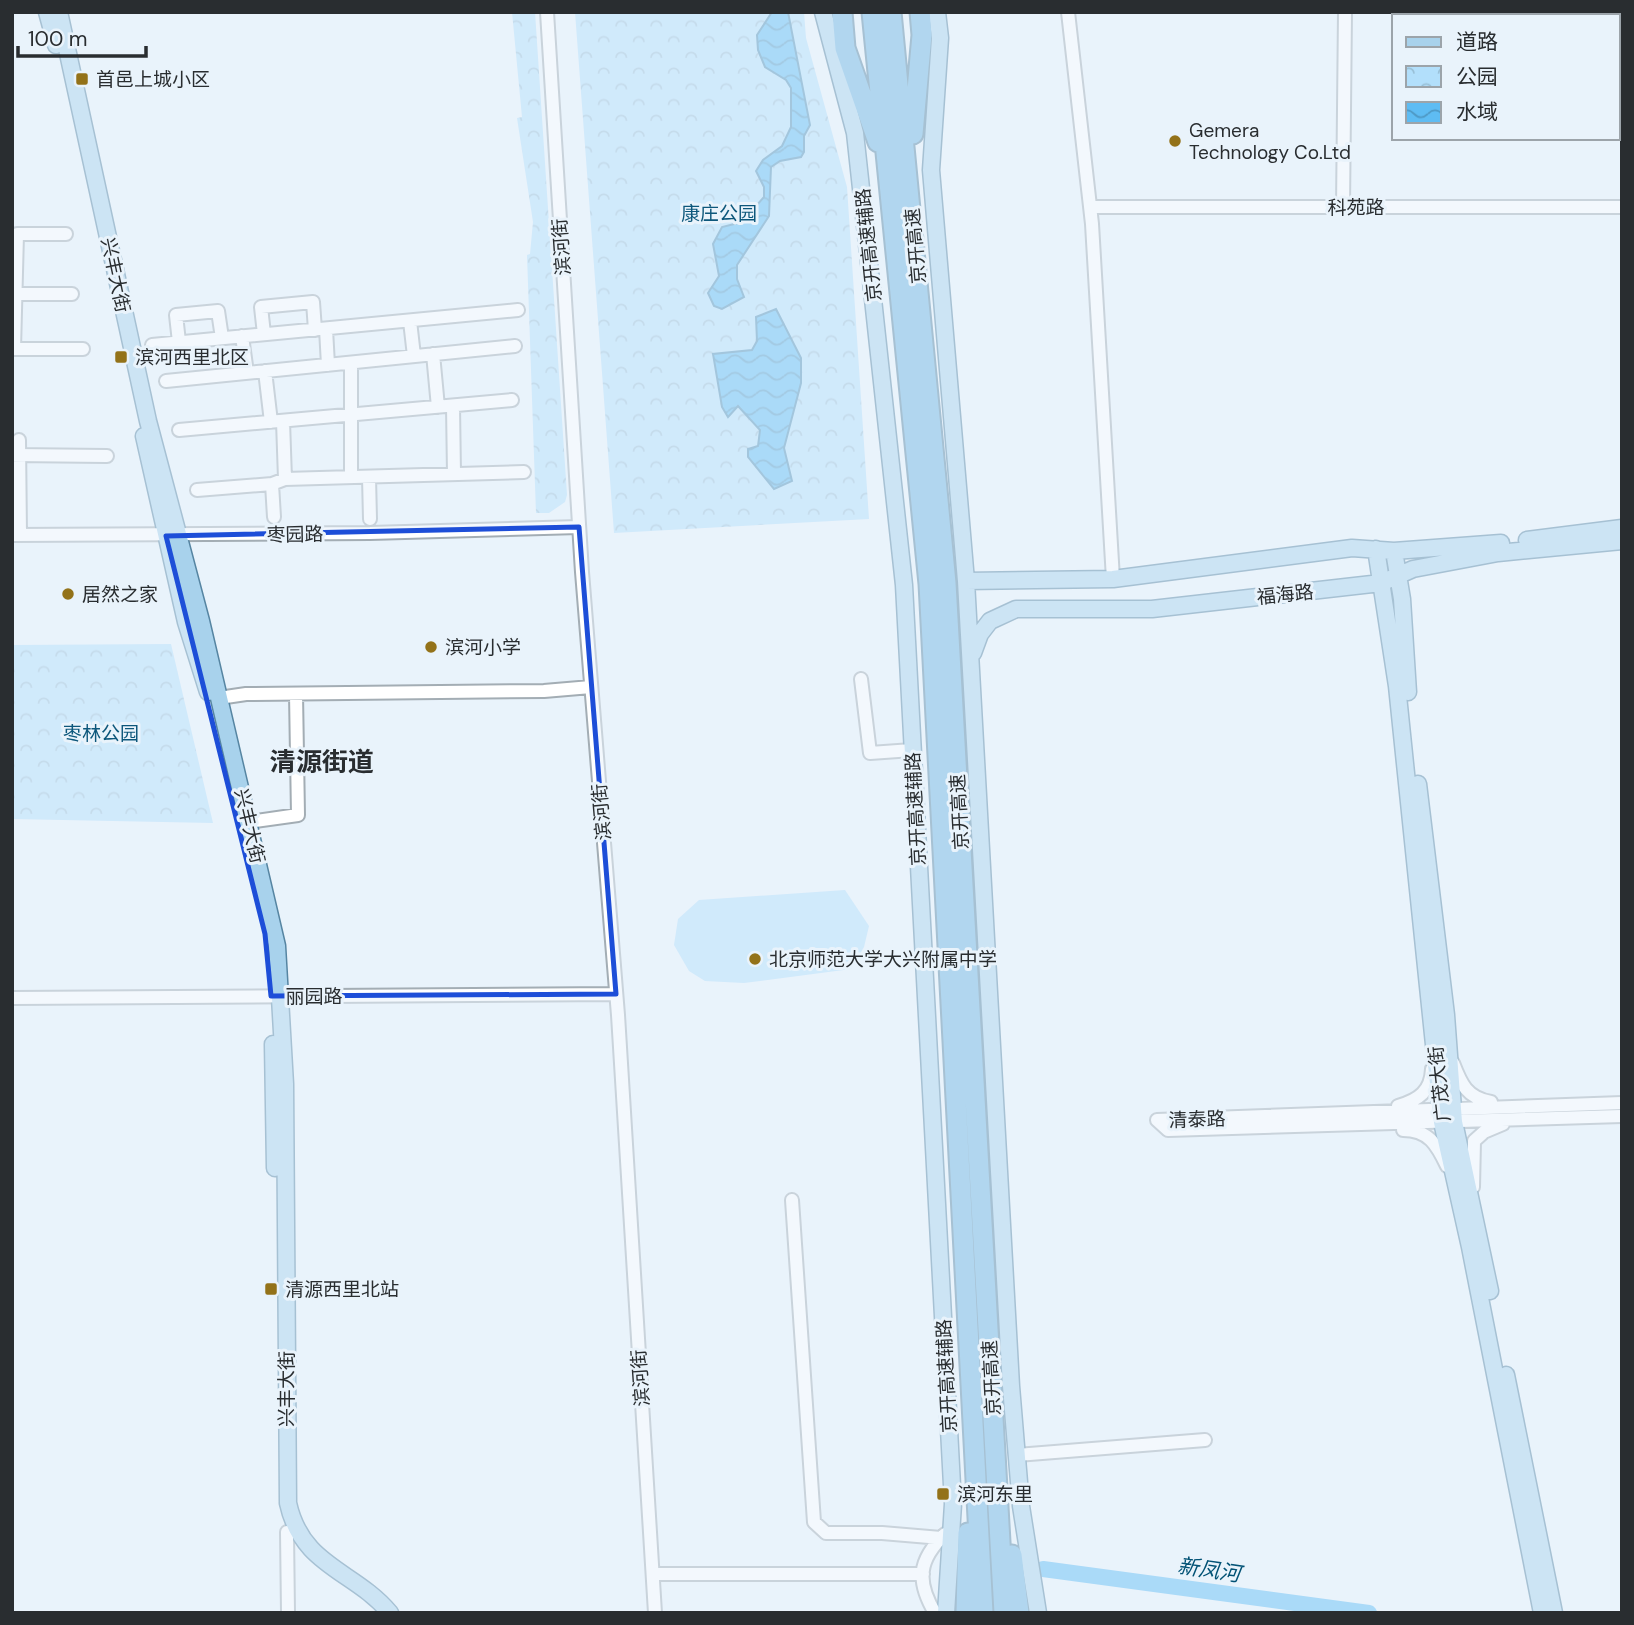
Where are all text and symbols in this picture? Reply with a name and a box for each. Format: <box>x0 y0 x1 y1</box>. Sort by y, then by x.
scale bar <box>18 14 145 58</box>
legend <box>1392 14 1620 140</box>
text: 100 m <box>28 25 88 53</box>
text: 道路 <box>1456 28 1498 56</box>
text: 公园 <box>1456 63 1498 91</box>
place label: 首邑上城小区 <box>96 67 210 92</box>
marker: 首邑上城小区 <box>74 71 90 87</box>
text: 水域 <box>1456 98 1498 126</box>
place label: Gemera Technology Co.Ltd <box>1189 118 1351 165</box>
marker: Gemera Technology Co.Ltd <box>1167 133 1183 149</box>
street label: 京开高速辅路 <box>850 187 887 303</box>
street label: 科苑路 <box>1327 195 1385 220</box>
park label: 康庄公园 <box>681 201 757 226</box>
street label: 京开高速 <box>900 207 931 285</box>
street label: 滨河街 <box>547 218 576 276</box>
street label: 兴丰大街 <box>95 235 136 315</box>
place label: 滨河西里北区 <box>135 345 249 370</box>
marker: 滨河西里北区 <box>113 349 129 365</box>
street label: 枣园路 <box>266 522 324 547</box>
street label: 福海路 <box>1255 579 1315 610</box>
place label: 居然之家 <box>82 582 158 607</box>
marker: 居然之家 <box>60 586 76 602</box>
place label: 滨河小学 <box>445 635 521 660</box>
marker: 滨河小学 <box>423 639 439 655</box>
park label: 枣林公园 <box>63 721 139 746</box>
district label: 清源街道 <box>270 745 374 779</box>
street label: 京开高速辅路 <box>900 751 931 867</box>
street label: 京开高速 <box>945 773 974 851</box>
street label: 滨河街 <box>587 782 616 841</box>
street label: 兴丰大街 <box>229 786 270 866</box>
place label: 北京师范大学大兴附属中学 <box>769 947 997 972</box>
marker: 北京师范大学大兴附属中学 <box>747 951 763 967</box>
street label: 丽园路 <box>285 984 343 1009</box>
street label: 广茂大街 <box>1423 1045 1456 1123</box>
street label: 清泰路 <box>1168 1106 1226 1133</box>
place label: 清源西里北站 <box>285 1277 399 1302</box>
marker: 清源西里北站 <box>263 1281 279 1297</box>
street label: 京开高速辅路 <box>931 1318 962 1434</box>
street label: 京开高速 <box>977 1339 1006 1417</box>
street label: 滨河街 <box>626 1349 655 1407</box>
street label: 兴丰大街 <box>274 1351 299 1427</box>
place label: 滨河东里 <box>957 1482 1033 1507</box>
marker: 滨河东里 <box>935 1486 951 1502</box>
water label: 新凤河 <box>1176 1552 1246 1589</box>

